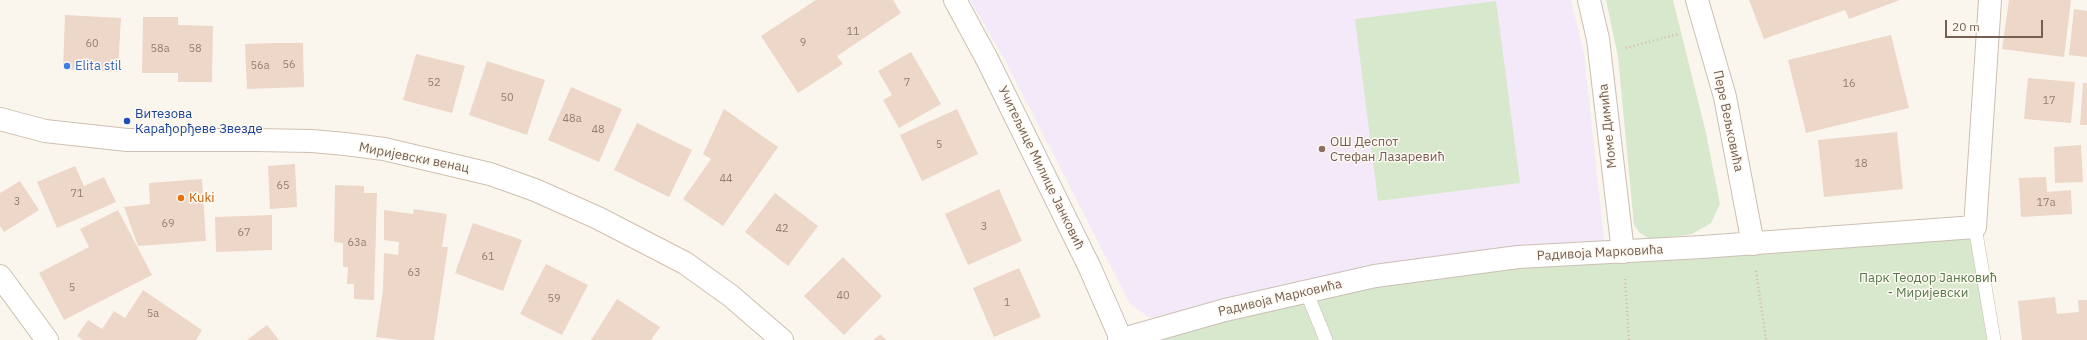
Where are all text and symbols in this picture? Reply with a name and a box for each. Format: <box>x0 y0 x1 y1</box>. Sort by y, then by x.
scale bar <box>1947 12 2045 38</box>
text: 20 m <box>1952 19 1980 34</box>
house number: 11 <box>846 25 860 39</box>
house number: 9 <box>800 36 806 50</box>
house number: 60 <box>85 37 99 51</box>
house number: 58a <box>150 42 170 56</box>
house number: 58 <box>188 42 202 56</box>
place label: Elita stil <box>75 58 122 74</box>
house number: 56 <box>282 58 296 72</box>
house number: 56a <box>250 59 270 73</box>
marker: Elita stil <box>62 61 72 71</box>
street label: Пере Вељковића <box>1710 69 1746 173</box>
house number: 52 <box>427 76 441 90</box>
house number: 7 <box>904 76 910 90</box>
house number: 16 <box>1842 77 1856 91</box>
street label: Моме Димића <box>1596 83 1620 169</box>
street label: Учитељице Милице Јанковић <box>995 84 1087 252</box>
house number: 50 <box>500 91 514 105</box>
house number: 17 <box>2042 94 2056 108</box>
place label: Витезова Карађорђеве Звезде <box>135 106 263 137</box>
house number: 48a <box>562 112 582 126</box>
marker: Витезова Карађорђеве Звезде <box>122 116 132 126</box>
house number: 48 <box>591 123 605 137</box>
place label: ОШ Деспот Стефан Лазаревић <box>1330 134 1445 165</box>
house number: 5 <box>936 138 942 152</box>
street label: Миријевски венац <box>357 140 471 176</box>
marker: ОШ Деспот Стефан Лазаревић <box>1317 144 1327 154</box>
house number: 18 <box>1854 157 1868 171</box>
house number: 44 <box>719 172 733 186</box>
house number: 65 <box>276 179 290 193</box>
house number: 71 <box>70 187 84 201</box>
place label: Kuki <box>189 190 215 206</box>
marker: Kuki <box>176 193 186 203</box>
house number: 3 <box>14 195 20 209</box>
house number: 17a <box>2036 196 2056 210</box>
house number: 69 <box>161 217 175 231</box>
house number: 3 <box>981 220 987 234</box>
house number: 42 <box>775 222 789 236</box>
house number: 67 <box>237 226 251 240</box>
house number: 63a <box>347 236 367 250</box>
street label: Радивоја Марковића <box>1536 242 1664 264</box>
house number: 61 <box>481 250 495 264</box>
house number: 63 <box>407 266 421 280</box>
park label: Парк Теодор Јанковић - Миријевски <box>1859 270 1997 301</box>
street label: Радивоја Марковића <box>1217 276 1343 320</box>
house number: 5 <box>69 281 75 295</box>
house number: 40 <box>836 289 850 303</box>
house number: 59 <box>547 292 561 306</box>
house number: 1 <box>1004 296 1010 310</box>
house number: 5a <box>147 307 159 321</box>

